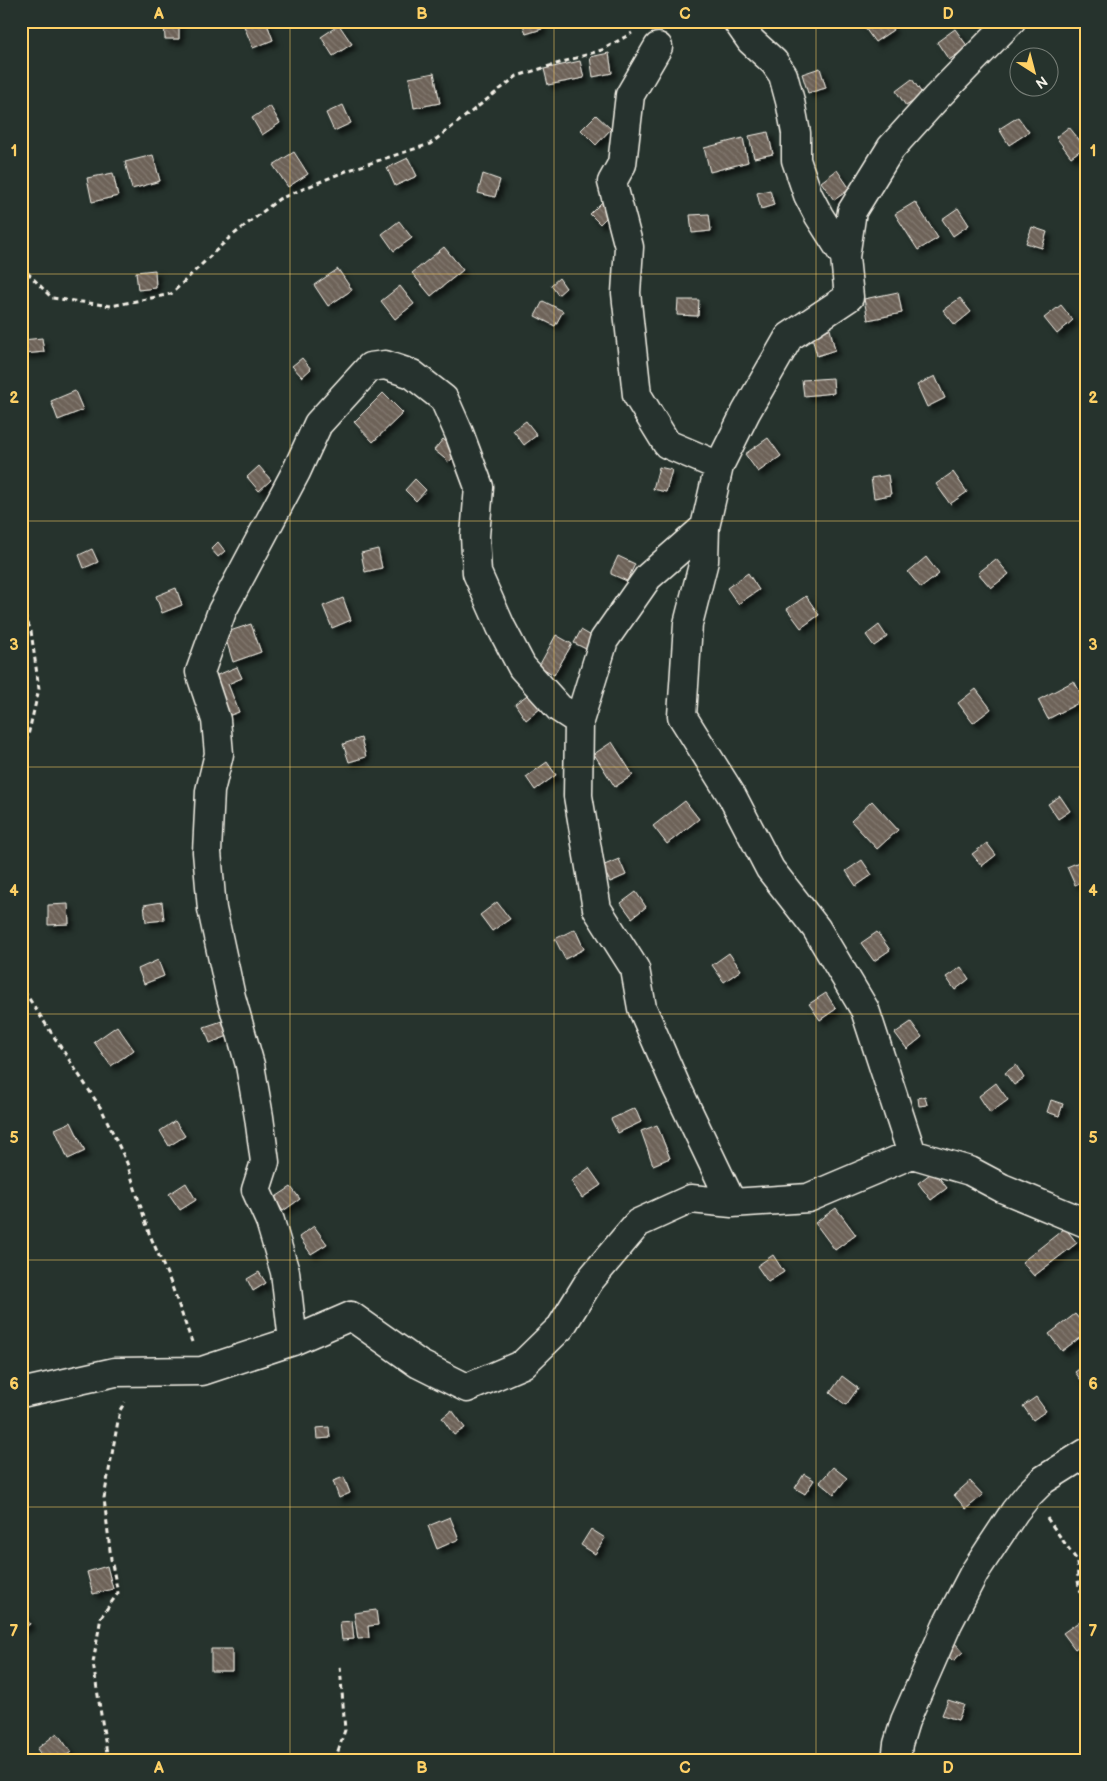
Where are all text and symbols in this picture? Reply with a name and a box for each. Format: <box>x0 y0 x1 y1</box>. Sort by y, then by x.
text: A <box>153 5 164 24</box>
text: B <box>416 5 428 24</box>
text: C <box>679 5 691 24</box>
text: D <box>942 5 954 24</box>
north arrow <box>1010 48 1060 98</box>
text: N <box>1032 72 1051 92</box>
text: 1 <box>11 142 17 161</box>
text: 1 <box>1090 142 1096 161</box>
text: 2 <box>9 389 19 408</box>
text: 2 <box>1088 389 1098 408</box>
text: 3 <box>9 636 19 655</box>
text: 3 <box>1088 636 1098 655</box>
text: 4 <box>9 882 19 901</box>
text: 4 <box>1088 882 1098 901</box>
text: 5 <box>9 1129 19 1148</box>
text: 5 <box>1088 1129 1098 1148</box>
text: 6 <box>9 1375 19 1394</box>
text: 6 <box>1088 1375 1098 1394</box>
text: 7 <box>10 1622 19 1641</box>
text: 7 <box>1089 1622 1098 1641</box>
text: A <box>153 1759 164 1778</box>
text: B <box>416 1759 428 1778</box>
text: C <box>679 1759 691 1778</box>
text: D <box>942 1759 954 1778</box>

